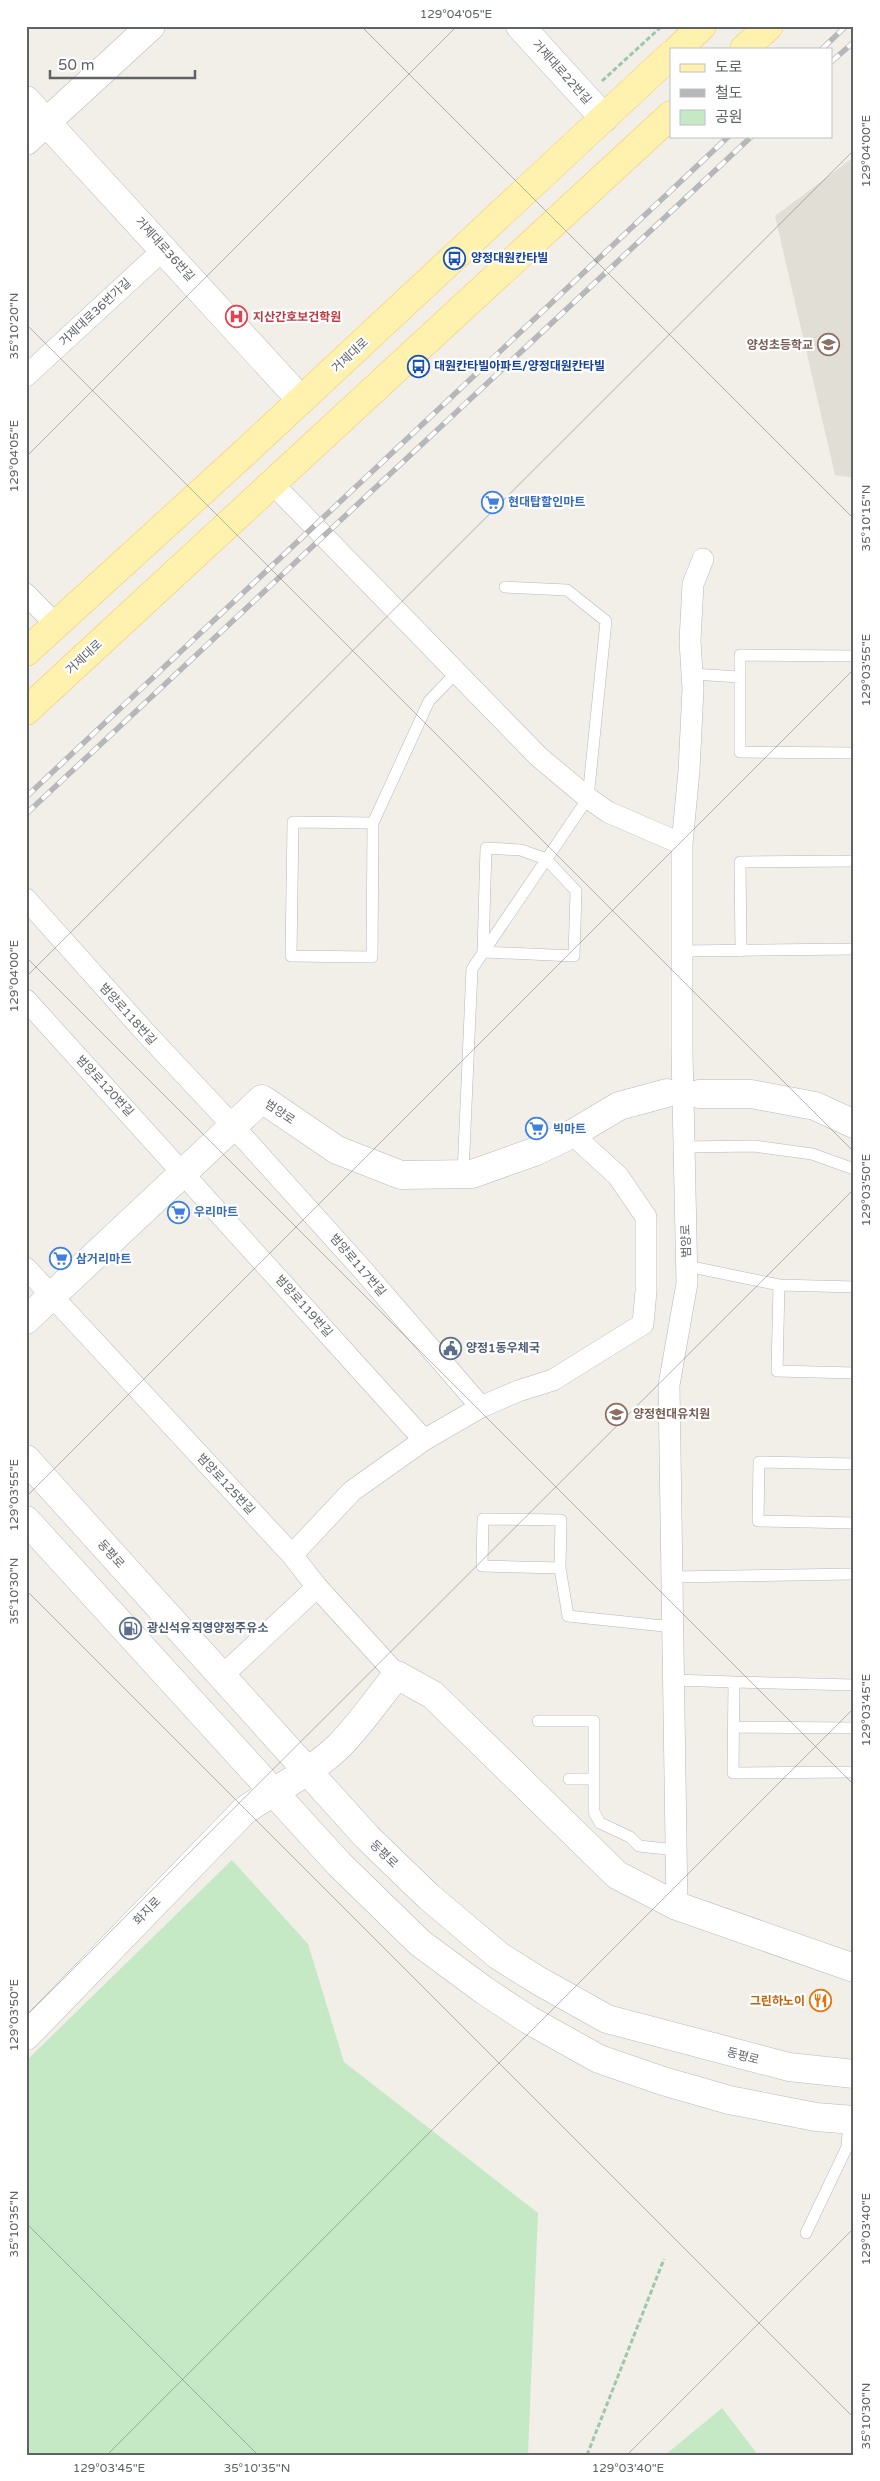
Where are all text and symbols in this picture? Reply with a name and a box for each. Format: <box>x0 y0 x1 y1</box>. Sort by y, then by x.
text: 129°04'05"E <box>420 7 493 21</box>
street label: 거제대로22번길 <box>530 37 594 107</box>
scale bar <box>50 48 195 80</box>
legend <box>670 48 832 138</box>
text: 50 m <box>58 56 95 74</box>
text: 도로 <box>715 58 743 76</box>
text: 철도 <box>715 84 743 102</box>
text: 공원 <box>715 108 743 126</box>
text: 129°04'00"E <box>859 114 873 187</box>
street label: 거제대로36번길 <box>133 214 197 284</box>
bus stop icon: 양정대원칸타빌 <box>443 246 467 270</box>
place label: 양정대원칸타빌 <box>471 251 548 265</box>
street label: 거제대로36번가길 <box>56 275 134 349</box>
text: 35°10'20"N <box>7 293 21 359</box>
hospital icon: 지산간호보건학원 <box>225 305 249 329</box>
place label: 지산간호보건학원 <box>253 310 341 324</box>
school or university icon: 양성초등학교 <box>817 333 841 357</box>
street label: 거제대로 <box>329 335 371 375</box>
place label: 양성초등학교 <box>747 338 813 352</box>
bus stop icon: 대원칸타빌아파트/양정대원칸타빌 <box>406 354 430 378</box>
place label: 대원칸타빌아파트/양정대원칸타빌 <box>434 359 605 373</box>
text: 129°04'05"E <box>7 419 21 492</box>
text: 35°10'15"N <box>859 485 873 551</box>
supermarket icon: 현대탑할인마트 <box>480 490 504 514</box>
place label: 현대탑할인마트 <box>508 495 585 509</box>
text: 129°03'55"E <box>859 633 873 706</box>
street label: 거제대로 <box>63 637 105 677</box>
text: 129°04'00"E <box>7 939 21 1012</box>
street label: 범양로118번길 <box>97 980 159 1048</box>
street label: 범양로120번길 <box>73 1053 137 1119</box>
street label: 범양로 <box>262 1097 298 1127</box>
supermarket icon: 빅마트 <box>525 1117 549 1141</box>
place label: 빅마트 <box>553 1122 586 1136</box>
text: 129°03'50"E <box>859 1153 873 1226</box>
supermarket icon: 우리마트 <box>166 1200 190 1224</box>
place label: 우리마트 <box>194 1205 238 1219</box>
street label: 범양로 <box>678 1224 694 1258</box>
street label: 범양로117번길 <box>327 1231 389 1299</box>
supermarket icon: 삼거리마트 <box>48 1247 72 1271</box>
place label: 삼거리마트 <box>76 1252 131 1266</box>
street label: 범양로119번길 <box>273 1272 335 1340</box>
public building icon: 양정1동우체국 <box>438 1336 462 1360</box>
place label: 양정1동우체국 <box>466 1341 540 1355</box>
school or university icon: 양정현대유치원 <box>605 1402 629 1426</box>
place label: 양정현대유치원 <box>633 1407 710 1421</box>
street label: 범양로125번길 <box>194 1451 258 1517</box>
text: 129°03'55"E <box>7 1458 21 1531</box>
street label: 동평로 <box>95 1537 127 1571</box>
text: 35°10'30"N <box>7 1558 21 1624</box>
fuel station icon: 광신석유직영양정주유소 <box>119 1616 143 1640</box>
place label: 광신석유직영양정주유소 <box>147 1621 268 1635</box>
text: 129°03'45"E <box>859 1673 873 1746</box>
street label: 동평로 <box>367 1837 401 1871</box>
street label: 화지로 <box>130 1894 164 1928</box>
text: 129°03'50"E <box>7 1978 21 2051</box>
restaurant icon: 그린하노이 <box>809 1989 833 2013</box>
place label: 그린하노이 <box>750 1994 805 2008</box>
street label: 동평로 <box>725 2045 761 2067</box>
text: 35°10'35"N <box>7 2191 21 2257</box>
text: 129°03'40"E <box>859 2192 873 2265</box>
text: 35°10'30"N <box>859 2383 873 2449</box>
text: 129°03'45"E <box>73 2461 146 2475</box>
text: 35°10'35"N <box>224 2461 290 2475</box>
text: 129°03'40"E <box>592 2461 665 2475</box>

